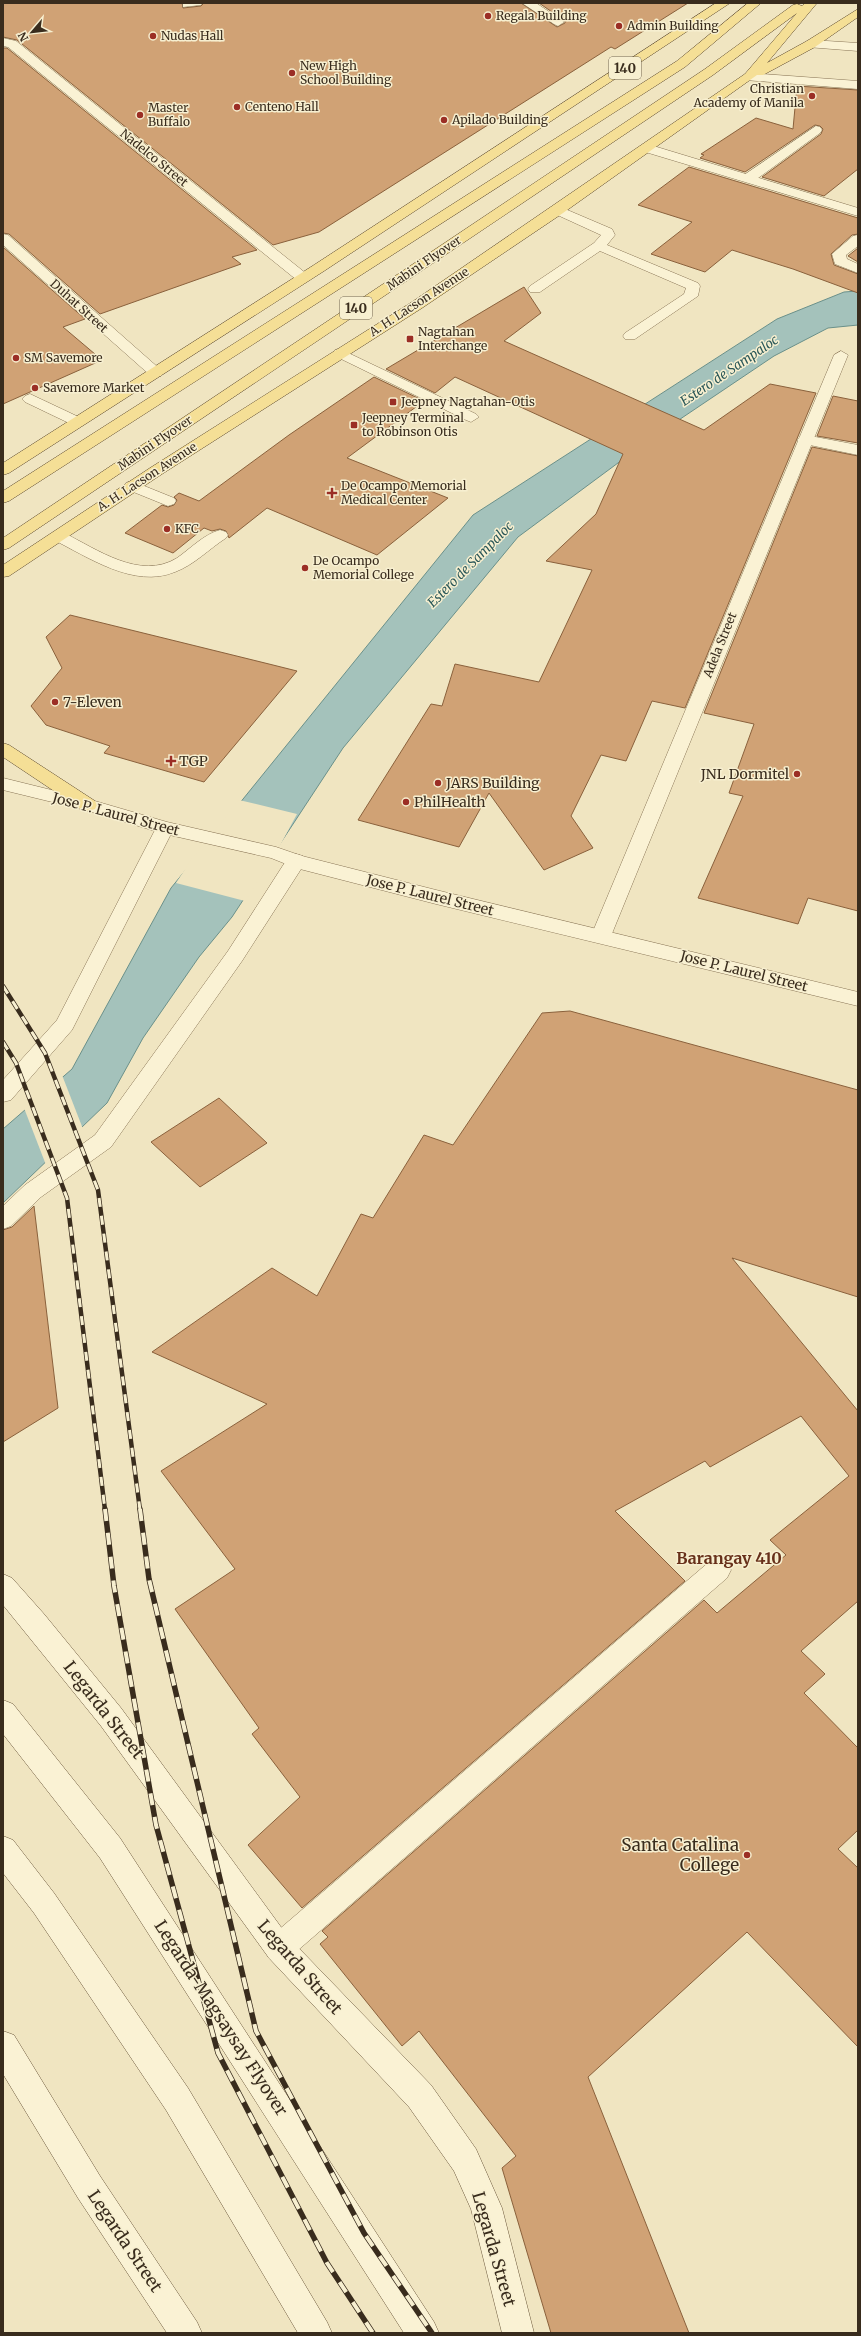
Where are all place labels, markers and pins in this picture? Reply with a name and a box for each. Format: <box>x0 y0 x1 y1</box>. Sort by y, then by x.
place label: Regala Building <box>496 8 587 23</box>
marker: Regala Building <box>483 11 493 21</box>
place label: Admin Building <box>626 18 719 33</box>
marker: Admin Building <box>614 21 624 31</box>
place label: Nudas Hall <box>161 28 224 43</box>
marker: Nudas Hall <box>148 31 158 41</box>
place label: New High School Building <box>300 58 392 87</box>
marker: New High School Building <box>287 68 297 78</box>
place label: Christian Academy of Manila <box>693 81 805 110</box>
marker: Christian Academy of Manila <box>807 91 817 101</box>
place label: Centeno Hall <box>245 99 319 114</box>
place label: Master Buffalo <box>148 100 190 129</box>
marker: Centeno Hall <box>232 102 242 112</box>
marker: Master Buffalo <box>135 110 145 120</box>
place label: Apilado Building <box>451 112 549 127</box>
marker: Apilado Building <box>439 115 449 125</box>
place label: Nagtahan Interchange <box>418 324 487 353</box>
marker: Nagtahan Interchange <box>405 334 415 344</box>
place label: SM Savemore <box>24 350 103 365</box>
marker: SM Savemore <box>11 353 21 363</box>
place label: Savemore Market <box>43 380 145 395</box>
marker: Savemore Market <box>30 383 40 393</box>
place label: Jeepney Nagtahan-Otis <box>400 394 535 409</box>
marker: Jeepney Nagtahan-Otis <box>388 397 398 407</box>
place label: Jeepney Terminal to Robinson Otis <box>361 410 464 439</box>
marker: Jeepney Terminal to Robinson Otis <box>349 420 359 430</box>
place label: De Ocampo Memorial Medical Center <box>341 478 467 507</box>
marker: De Ocampo Memorial Medical Center <box>326 487 338 499</box>
place label: KFC <box>175 521 199 536</box>
marker: KFC <box>162 524 172 534</box>
place label: De Ocampo Memorial College <box>313 553 414 582</box>
marker: De Ocampo Memorial College <box>300 563 310 573</box>
place label: 7-Eleven <box>63 693 122 711</box>
marker: 7-Eleven <box>50 697 60 707</box>
place label: TGP <box>179 752 208 770</box>
marker: TGP <box>166 756 176 766</box>
place label: JNL Dormitel <box>700 765 790 783</box>
marker: JNL Dormitel <box>792 769 802 779</box>
place label: JARS Building <box>445 774 540 792</box>
marker: JARS Building <box>433 778 443 788</box>
place label: PhilHealth <box>414 793 486 811</box>
marker: PhilHealth <box>401 797 411 807</box>
place label: Santa Catalina College <box>621 1834 739 1876</box>
marker: Santa Catalina College <box>742 1850 752 1860</box>

